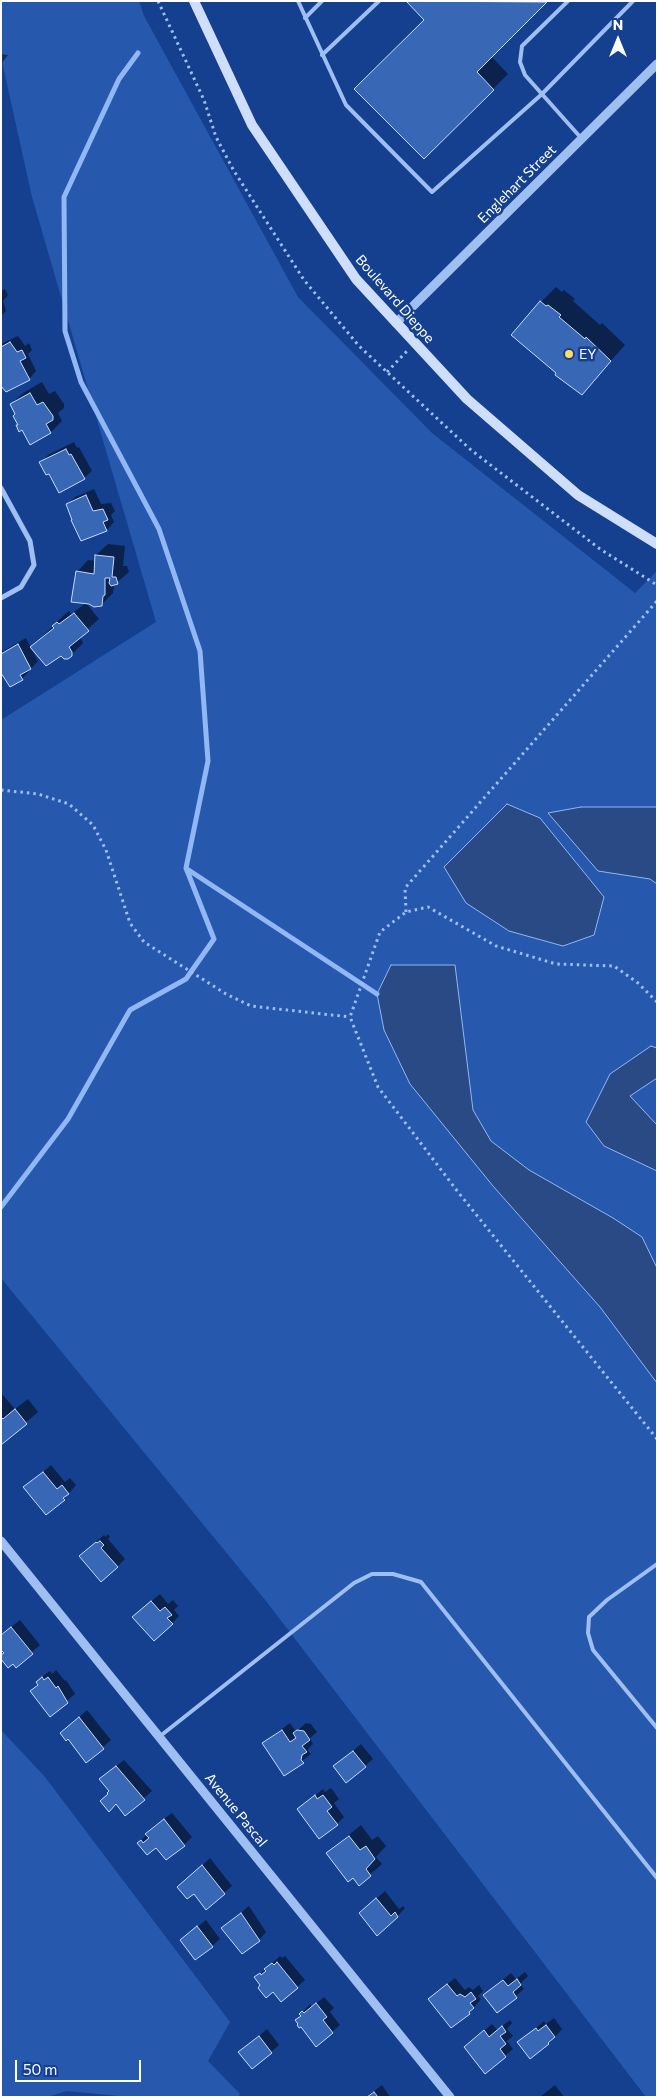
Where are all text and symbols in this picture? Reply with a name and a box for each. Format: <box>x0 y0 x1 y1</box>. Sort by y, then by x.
north arrow <box>593 15 643 65</box>
text: N <box>613 16 623 33</box>
street label: Englehart Street <box>474 141 560 227</box>
street label: Boulevard Dieppe <box>352 251 438 347</box>
place label: EY <box>579 346 596 362</box>
marker: EY <box>563 348 575 360</box>
street label: Avenue Pascal <box>201 1770 271 1850</box>
scale bar <box>18 2050 144 2082</box>
text: 50 m <box>23 2060 57 2078</box>

